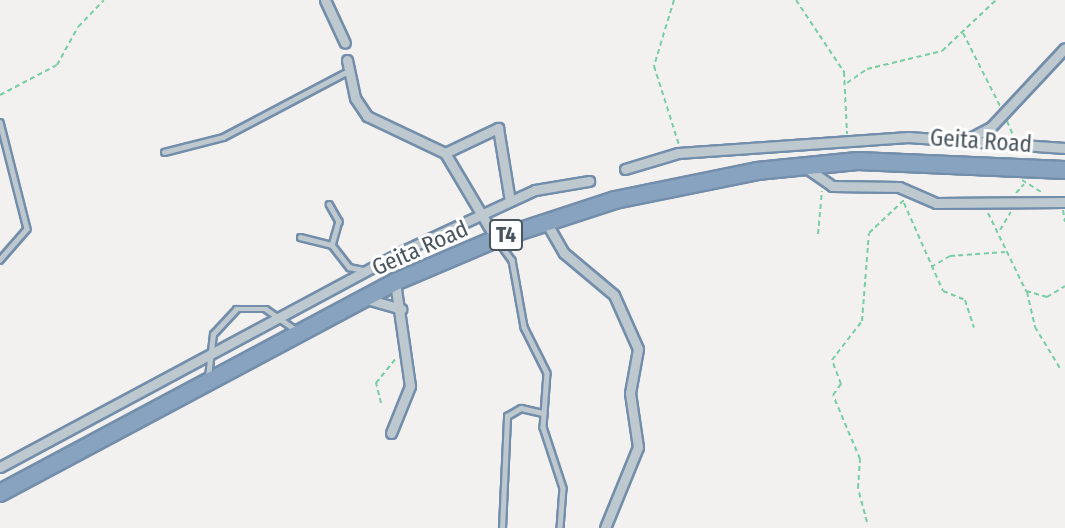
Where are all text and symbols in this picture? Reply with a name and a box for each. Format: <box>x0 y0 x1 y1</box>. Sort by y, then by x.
street label: Geita Road <box>929 124 1033 158</box>
street label: Geita Road <box>368 215 472 281</box>
road number: T4 <box>489 218 524 252</box>

